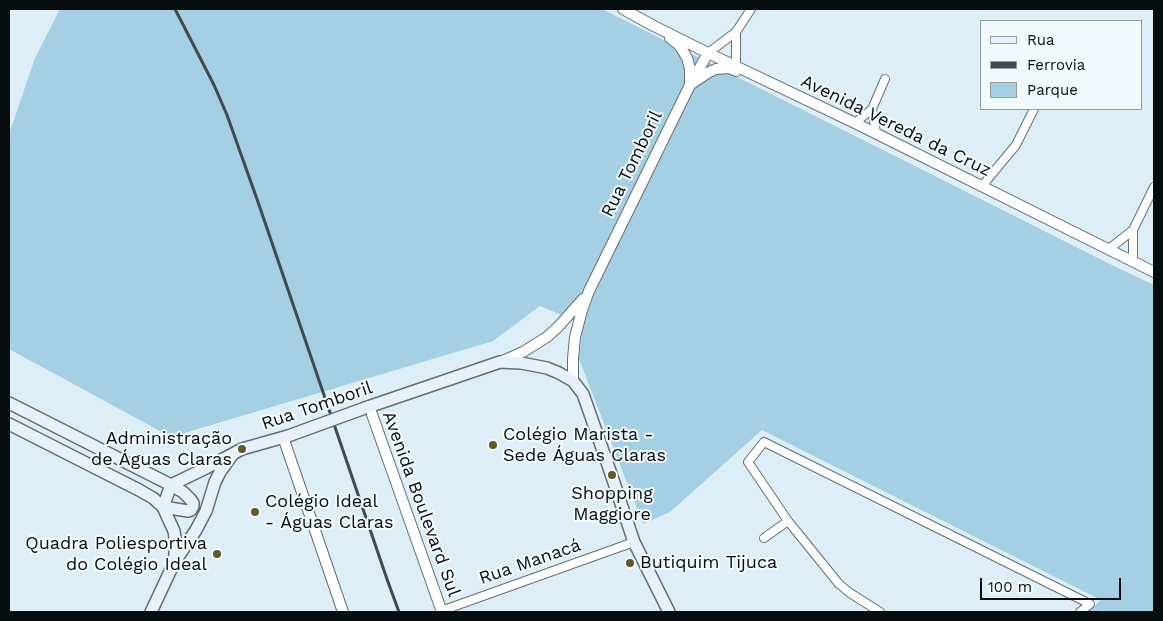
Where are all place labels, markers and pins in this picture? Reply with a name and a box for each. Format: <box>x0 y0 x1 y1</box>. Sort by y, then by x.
place label: Colégio Marista - Sede Águas Claras <box>503 424 666 466</box>
place label: Administração de Águas Claras <box>91 428 232 470</box>
marker: Colégio Marista - Sede Águas Claras <box>487 439 499 451</box>
marker: Administração de Águas Claras <box>236 443 248 455</box>
marker: Shopping Maggiore <box>606 469 618 481</box>
place label: Shopping Maggiore <box>571 483 653 526</box>
place label: Colégio Ideal - Águas Claras <box>265 491 394 534</box>
marker: Colégio Ideal - Águas Claras <box>249 506 261 518</box>
place label: Quadra Poliesportiva do Colégio Ideal <box>25 533 207 576</box>
marker: Quadra Poliesportiva do Colégio Ideal <box>211 548 223 560</box>
place label: Butiquim Tijuca <box>640 552 777 574</box>
marker: Butiquim Tijuca <box>624 557 636 569</box>

